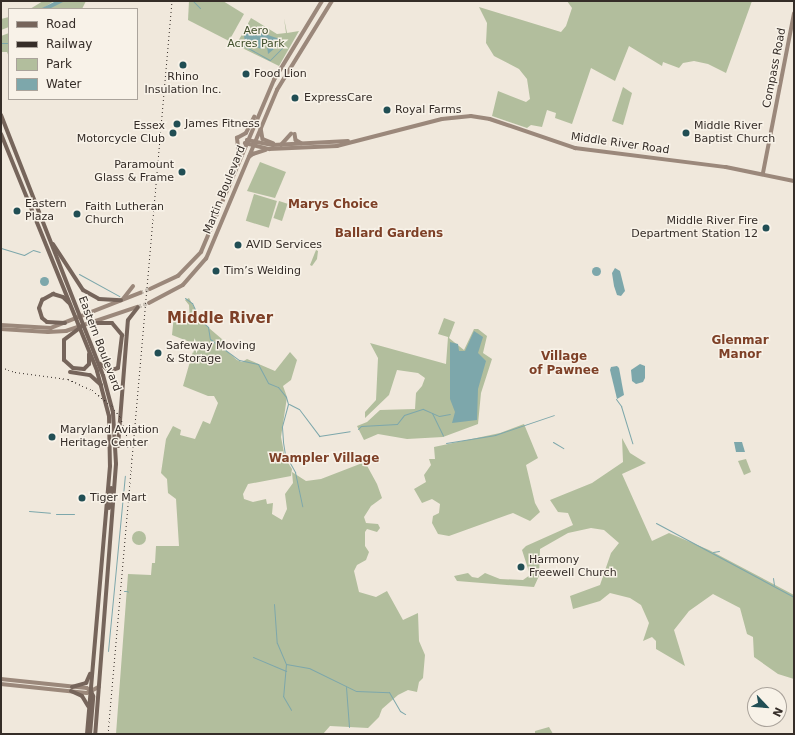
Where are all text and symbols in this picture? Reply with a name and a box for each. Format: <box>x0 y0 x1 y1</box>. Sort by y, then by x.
legend <box>8 8 138 100</box>
text: Road <box>46 17 76 31</box>
park label: Aero Acres Park <box>227 25 285 51</box>
street label: Compass Road <box>761 27 789 109</box>
text: Railway <box>46 37 92 51</box>
text: Park <box>46 57 72 71</box>
marker: Rhino Insulation Inc. <box>178 60 188 70</box>
place label: Food Lion <box>254 67 307 81</box>
marker: Food Lion <box>241 69 251 79</box>
place label: Rhino Insulation Inc. <box>144 71 222 97</box>
text: Water <box>46 77 81 91</box>
place label: ExpressCare <box>304 91 372 105</box>
marker: ExpressCare <box>289 92 301 104</box>
place label: Royal Farms <box>395 103 462 117</box>
marker: Royal Farms <box>382 105 392 115</box>
place label: James Fitness <box>185 117 260 131</box>
marker: James Fitness <box>172 119 182 129</box>
place label: Essex Motorcycle Club <box>77 120 165 146</box>
place label: Middle River Baptist Church <box>694 120 775 146</box>
marker: Essex Motorcycle Club <box>168 128 178 138</box>
marker: Middle River Baptist Church <box>681 128 691 138</box>
street label: Middle River Road <box>570 131 670 157</box>
street label: Martin Boulevard <box>201 144 249 236</box>
place label: Paramount Glass & Frame <box>94 159 174 185</box>
marker: Paramount Glass & Frame <box>177 167 187 177</box>
place label: Eastern Plaza <box>25 198 67 224</box>
district label: Marys Choice <box>288 198 378 212</box>
place label: Faith Lutheran Church <box>85 201 164 227</box>
marker: Eastern Plaza <box>12 206 22 216</box>
marker: Faith Lutheran Church <box>72 209 82 219</box>
place label: Middle River Fire Department Station 12 <box>631 215 758 241</box>
marker: Middle River Fire Department Station 12 <box>761 223 771 233</box>
district label: Ballard Gardens <box>335 227 443 241</box>
place label: AVID Services <box>246 238 322 252</box>
marker: AVID Services <box>233 240 243 250</box>
place label: Tim’s Welding <box>224 264 301 278</box>
marker: Tim’s Welding <box>211 266 221 276</box>
street label: Eastern Boulevard <box>75 295 123 393</box>
district label: Middle River <box>167 310 273 328</box>
district label: Glenmar Manor <box>711 334 769 362</box>
place label: Safeway Moving & Storage <box>166 340 256 366</box>
marker: Safeway Moving & Storage <box>153 348 163 358</box>
district label: Village of Pawnee <box>529 350 599 378</box>
place label: Maryland Aviation Heritage Center <box>60 424 159 450</box>
marker: Maryland Aviation Heritage Center <box>47 432 57 442</box>
district label: Wampler Village <box>269 452 379 466</box>
place label: Tiger Mart <box>90 491 146 505</box>
marker: Tiger Mart <box>77 493 87 503</box>
place label: Harmony Freewell Church <box>529 554 617 580</box>
marker: Harmony Freewell Church <box>516 562 526 572</box>
north arrow <box>747 687 787 727</box>
text: N <box>769 705 785 719</box>

